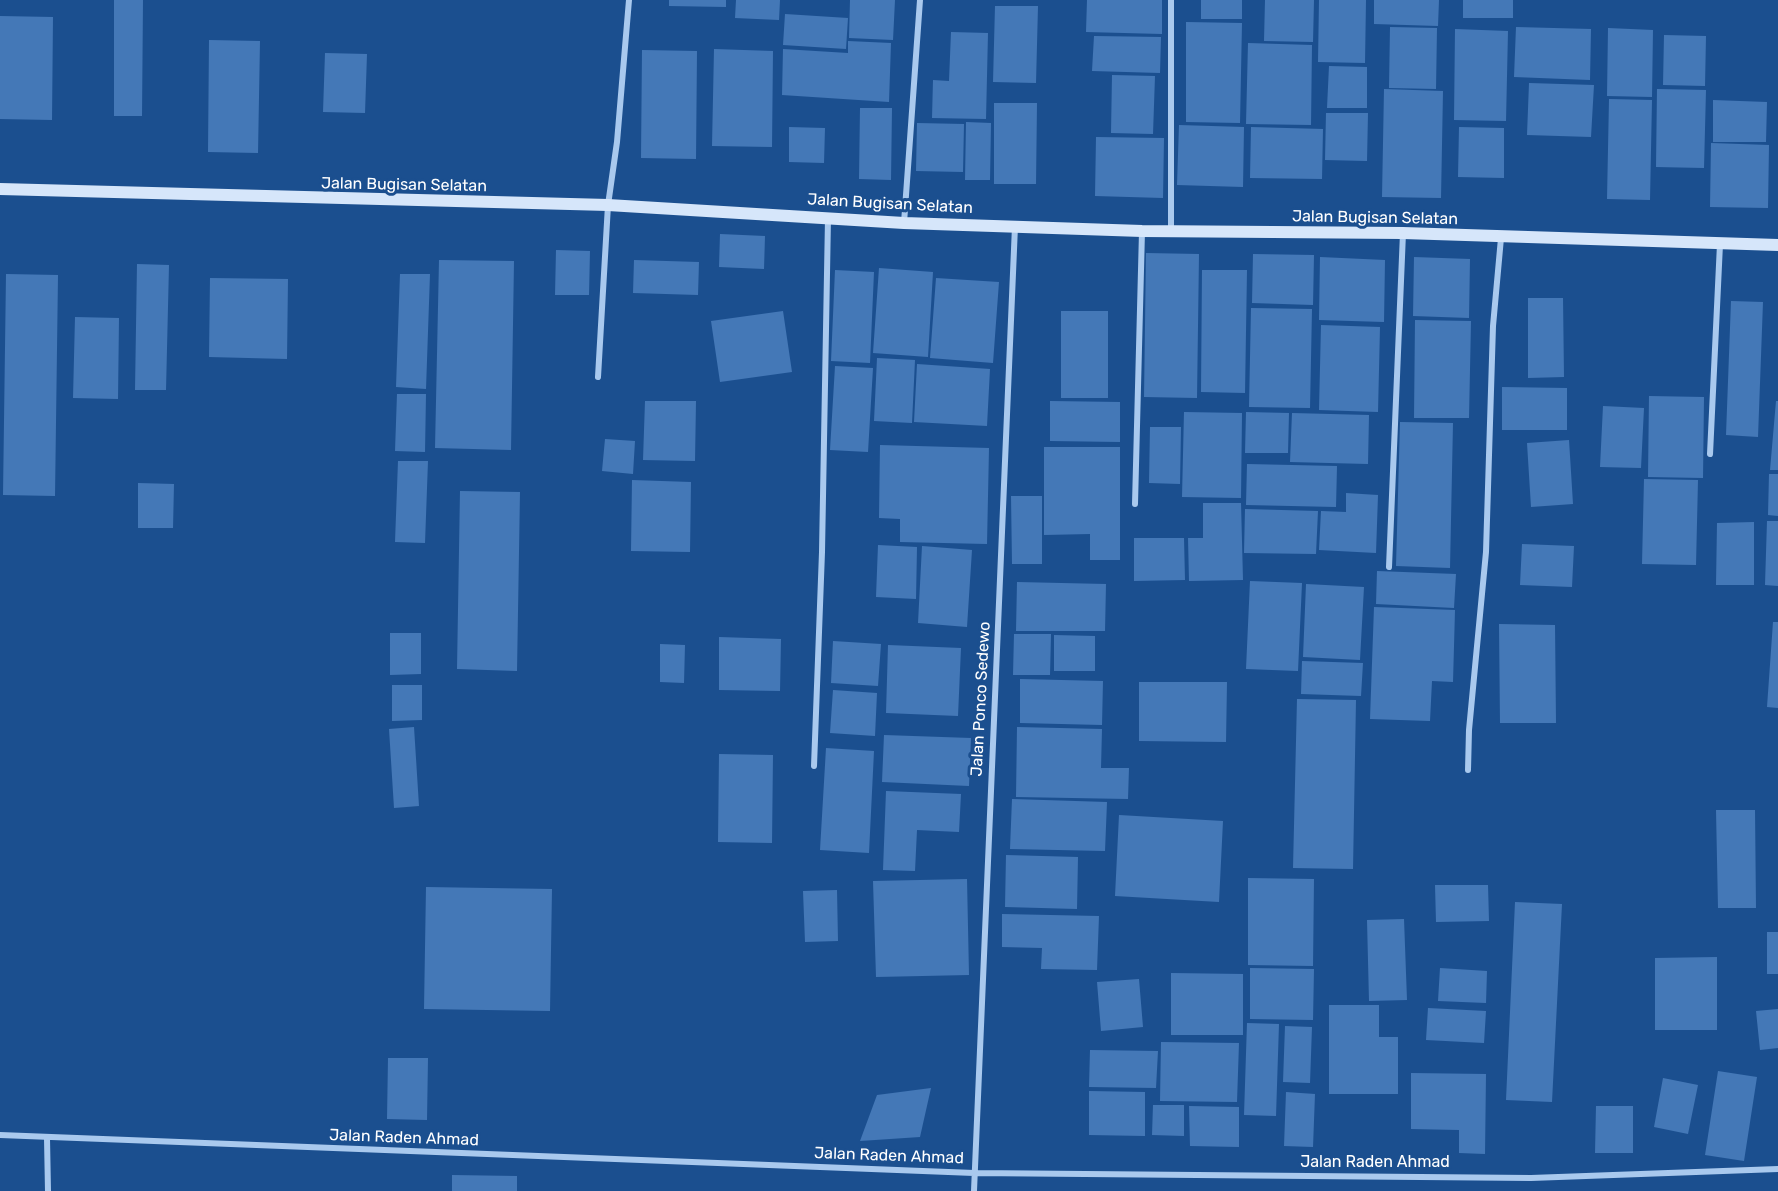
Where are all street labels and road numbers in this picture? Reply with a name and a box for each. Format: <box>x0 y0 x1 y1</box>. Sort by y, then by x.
street label: Jalan Bugisan Selatan <box>321 174 487 196</box>
street label: Jalan Bugisan Selatan <box>807 190 973 218</box>
street label: Jalan Bugisan Selatan <box>1292 207 1458 229</box>
street label: Jalan Ponco Sedewo <box>967 621 995 777</box>
street label: Jalan Raden Ahmad <box>329 1126 479 1150</box>
street label: Jalan Raden Ahmad <box>814 1144 964 1168</box>
street label: Jalan Raden Ahmad <box>1300 1152 1450 1172</box>

